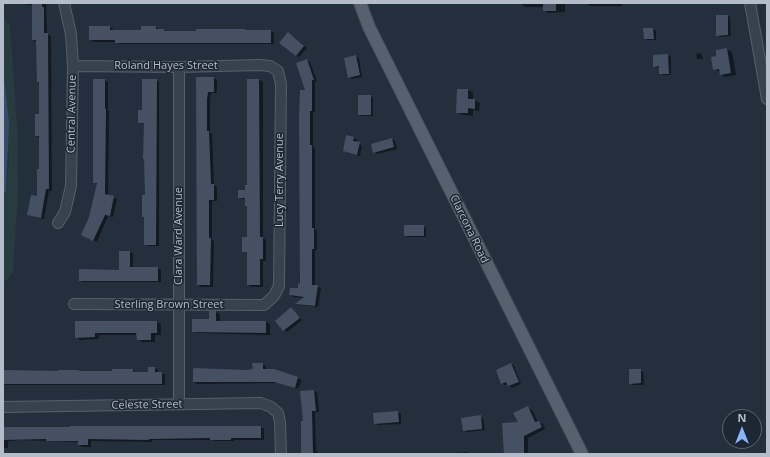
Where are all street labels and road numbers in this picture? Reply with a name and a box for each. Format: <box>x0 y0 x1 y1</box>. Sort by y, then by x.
street label: Roland Hayes Street <box>114 59 218 73</box>
street label: Central Avenue <box>65 75 79 153</box>
street label: Lucy Terry Avenue <box>273 133 287 227</box>
street label: Clara Ward Avenue <box>172 187 186 285</box>
street label: Clarcona Road <box>447 193 491 265</box>
street label: Sterling Brown Street <box>115 298 223 312</box>
street label: Celeste Street <box>111 398 183 412</box>

